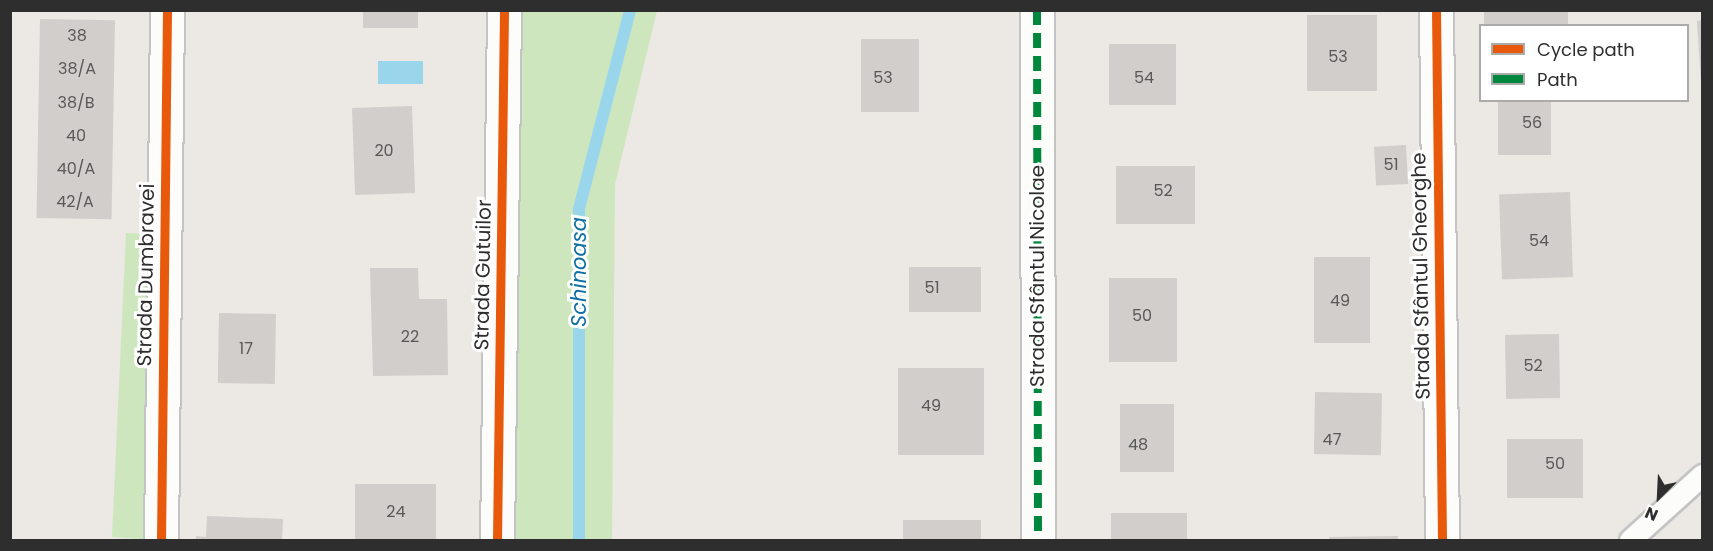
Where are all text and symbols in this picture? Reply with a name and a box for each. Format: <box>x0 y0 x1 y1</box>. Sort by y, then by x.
legend <box>1479 24 1689 102</box>
house number: 38 <box>67 26 87 46</box>
text: Cycle path <box>1537 37 1635 62</box>
house number: 53 <box>1328 47 1348 67</box>
house number: 38/A <box>58 59 96 79</box>
text: Path <box>1537 67 1578 92</box>
house number: 53 <box>873 68 893 88</box>
house number: 54 <box>1134 68 1154 88</box>
house number: 38/B <box>58 93 94 113</box>
house number: 56 <box>1522 113 1542 133</box>
house number: 40 <box>66 126 86 146</box>
house number: 20 <box>374 141 394 161</box>
street label: Strada Sfântul Gheorghe <box>1407 152 1435 400</box>
house number: 51 <box>1383 155 1399 175</box>
house number: 40/A <box>57 159 95 179</box>
street label: Strada Sfântul Nicolae <box>1025 165 1049 387</box>
house number: 52 <box>1153 181 1173 201</box>
street label: Strada Dumbravei <box>132 183 160 367</box>
house number: 42/A <box>56 192 94 212</box>
street label: Strada Gutuilor <box>470 199 496 351</box>
water label: Schinoasa <box>566 217 592 327</box>
house number: 54 <box>1529 231 1549 251</box>
house number: 51 <box>924 278 940 298</box>
house number: 49 <box>1330 291 1350 311</box>
house number: 50 <box>1132 306 1152 326</box>
house number: 22 <box>401 327 419 347</box>
house number: 17 <box>239 339 253 359</box>
house number: 52 <box>1523 356 1543 376</box>
house number: 49 <box>921 396 941 416</box>
house number: 47 <box>1323 430 1341 450</box>
house number: 48 <box>1128 435 1148 455</box>
house number: 50 <box>1545 454 1565 474</box>
north arrow <box>1629 467 1689 527</box>
text: N <box>1641 501 1662 527</box>
house number: 24 <box>386 502 406 522</box>

